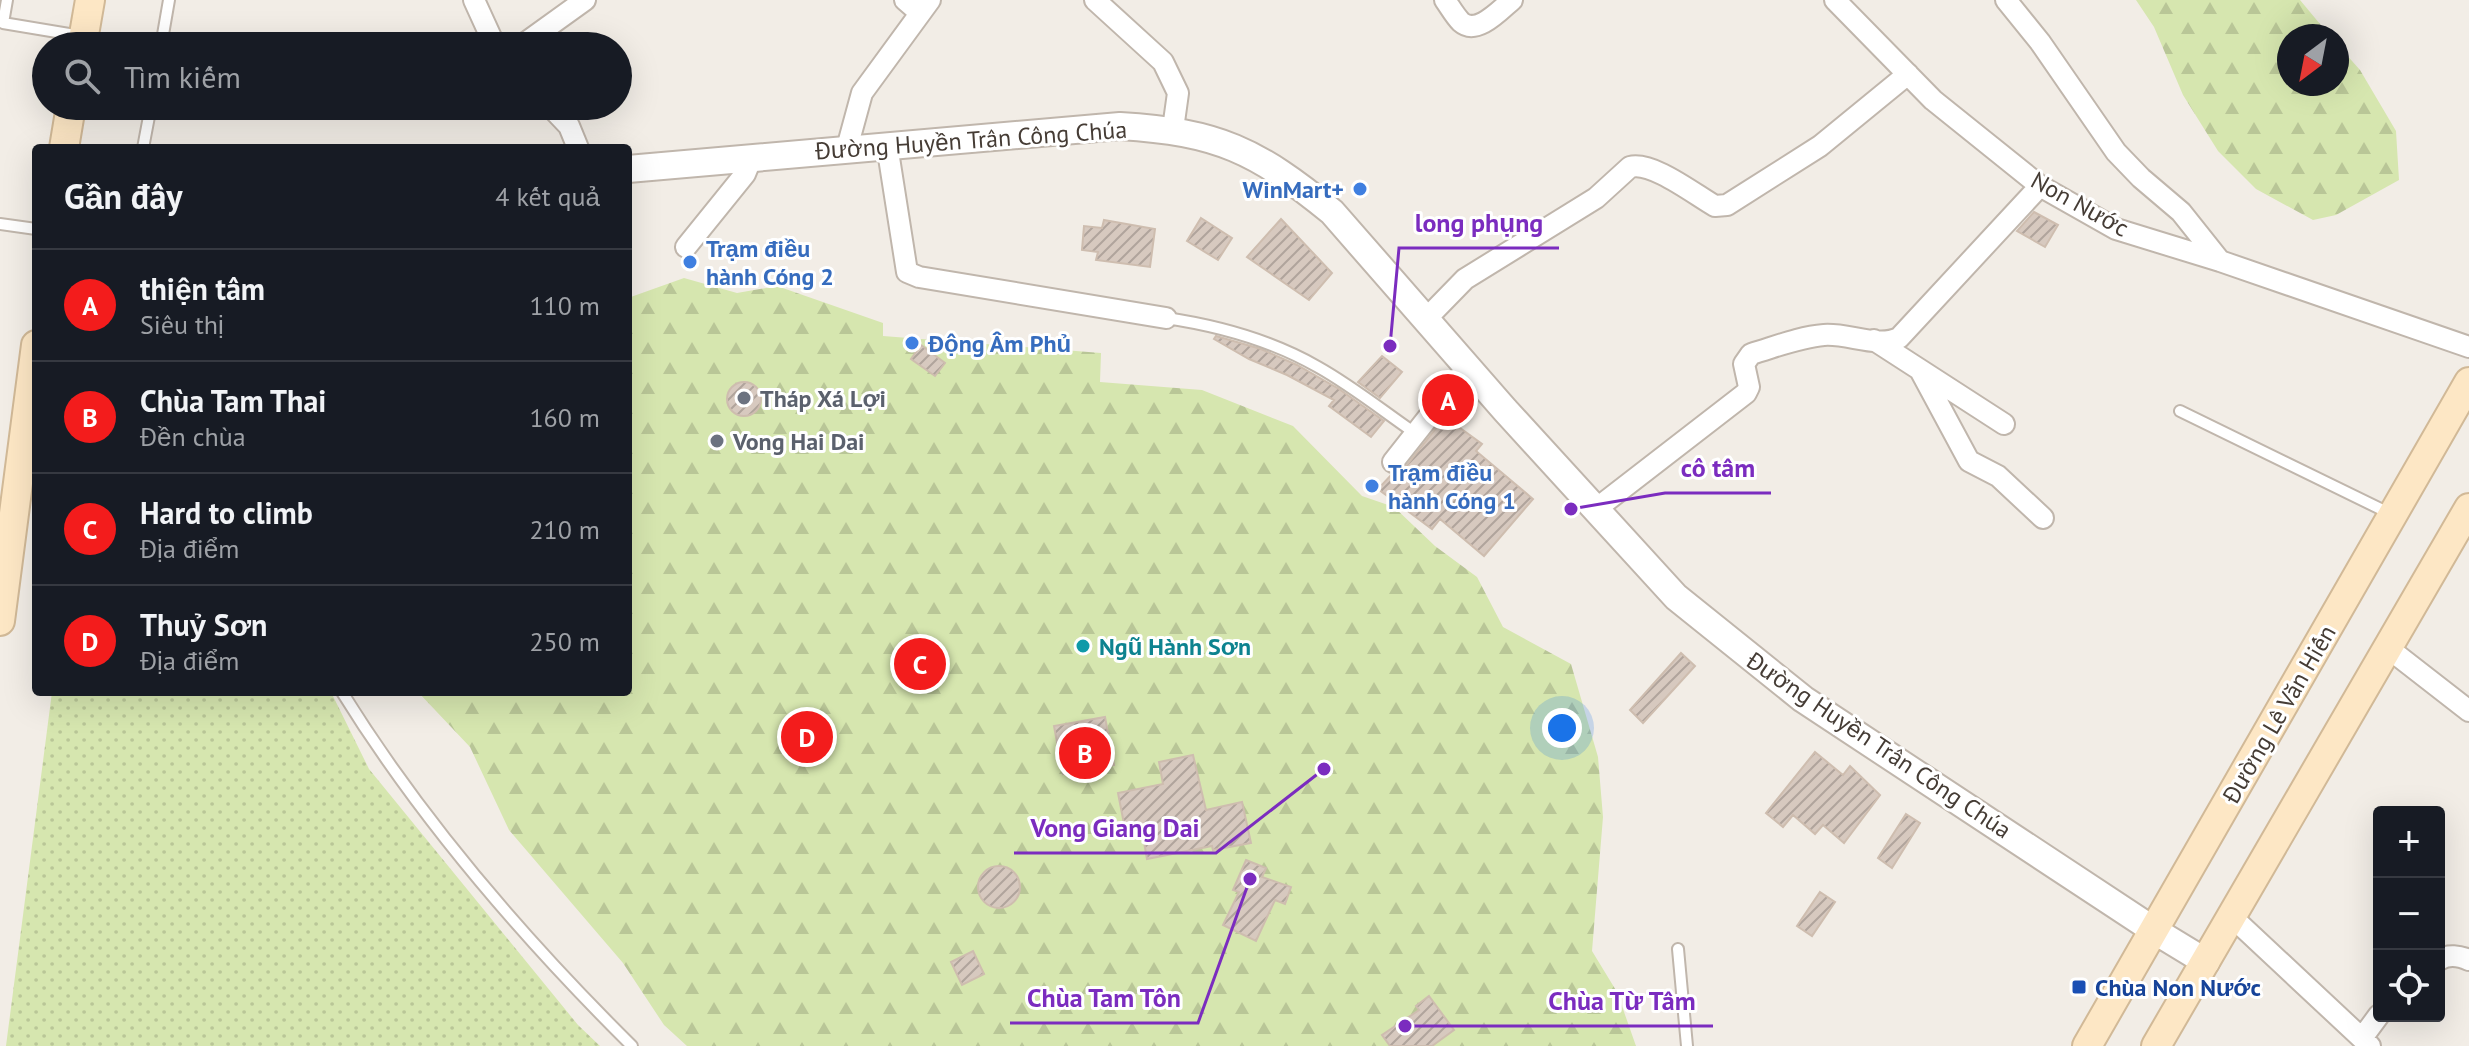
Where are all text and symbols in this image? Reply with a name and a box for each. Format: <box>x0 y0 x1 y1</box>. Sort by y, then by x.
north arrow <box>2277 24 2349 96</box>
search box <box>32 32 632 120</box>
icon: search <box>60 54 104 98</box>
text: Tìm kiếm <box>124 57 241 96</box>
street label: Đường Huyền Trân Công Chúa <box>813 114 1128 166</box>
street label: Non Nước <box>2026 164 2135 244</box>
text: Gần đây <box>64 174 183 218</box>
place label: WinMart+ <box>1243 174 1344 205</box>
text: 4 kết quả <box>495 180 600 213</box>
marker: WinMart+ <box>1351 180 1369 198</box>
callout: long phụng <box>1399 198 1559 248</box>
text: long phụng <box>1415 206 1543 239</box>
place label: Trạm điều hành Cóng 2 <box>706 233 834 292</box>
marker: Trạm điều hành Cóng 2 <box>681 253 699 271</box>
text: thiện tâm <box>140 269 265 308</box>
text: A <box>82 289 98 322</box>
text: 110 m <box>529 289 600 322</box>
text: Siêu thị <box>140 308 224 341</box>
place label: Động Âm Phủ <box>927 328 1071 359</box>
marker: Động Âm Phủ <box>903 334 921 352</box>
pin: A <box>1422 370 1474 430</box>
text: Chùa Tam Thai <box>140 381 326 420</box>
place label: Tháp Xá Lợi <box>760 383 886 414</box>
marker: Tháp Xá Lợi <box>735 389 753 407</box>
text: B <box>82 401 98 434</box>
text: 160 m <box>529 401 600 434</box>
text: Đền chùa <box>140 420 246 453</box>
place label: Vong Hai Dai <box>732 426 865 457</box>
marker: Vong Hai Dai <box>708 432 726 450</box>
callout: cô tâm <box>1665 443 1771 493</box>
text: cô tâm <box>1681 451 1755 484</box>
place label: Trạm điều hành Cóng 1 <box>1388 457 1516 516</box>
marker: Trạm điều hành Cóng 1 <box>1363 477 1381 495</box>
text: Hard to climb <box>140 493 313 532</box>
text: C <box>83 513 97 546</box>
text: 210 m <box>529 513 600 546</box>
text: Địa điểm <box>140 532 239 565</box>
text: Thuỷ Sơn <box>140 605 267 644</box>
street label: Đường Lê Văn Hiến <box>2215 619 2343 810</box>
text: D <box>82 625 98 658</box>
text: 250 m <box>529 625 600 658</box>
place label: Ngũ Hành Sơn <box>1099 631 1251 662</box>
pin: C <box>894 634 946 694</box>
marker: Ngũ Hành Sơn <box>1074 637 1092 655</box>
text: Địa điểm <box>140 644 239 677</box>
street label: Đường Huyền Trân Công Chúa <box>1740 644 2017 845</box>
pin: D <box>781 707 833 767</box>
your location <box>1542 708 1582 748</box>
pin: B <box>1059 723 1111 783</box>
callout: Vong Giang Dai <box>1014 803 1216 853</box>
map controls <box>2373 806 2445 1022</box>
button: + <box>2373 806 2445 878</box>
text: Vong Giang Dai <box>1029 811 1200 844</box>
button: − <box>2373 878 2445 950</box>
button: locate <box>2373 950 2445 1022</box>
place label: Chùa Non Nước <box>2095 972 2261 1003</box>
callout: Chùa Tam Tôn <box>1010 973 1198 1023</box>
callout: Chùa Từ Tâm <box>1531 976 1713 1026</box>
marker: Chùa Non Nước <box>2070 978 2088 996</box>
text: Chùa Tam Tôn <box>1027 981 1181 1014</box>
text: Chùa Từ Tâm <box>1548 984 1696 1017</box>

